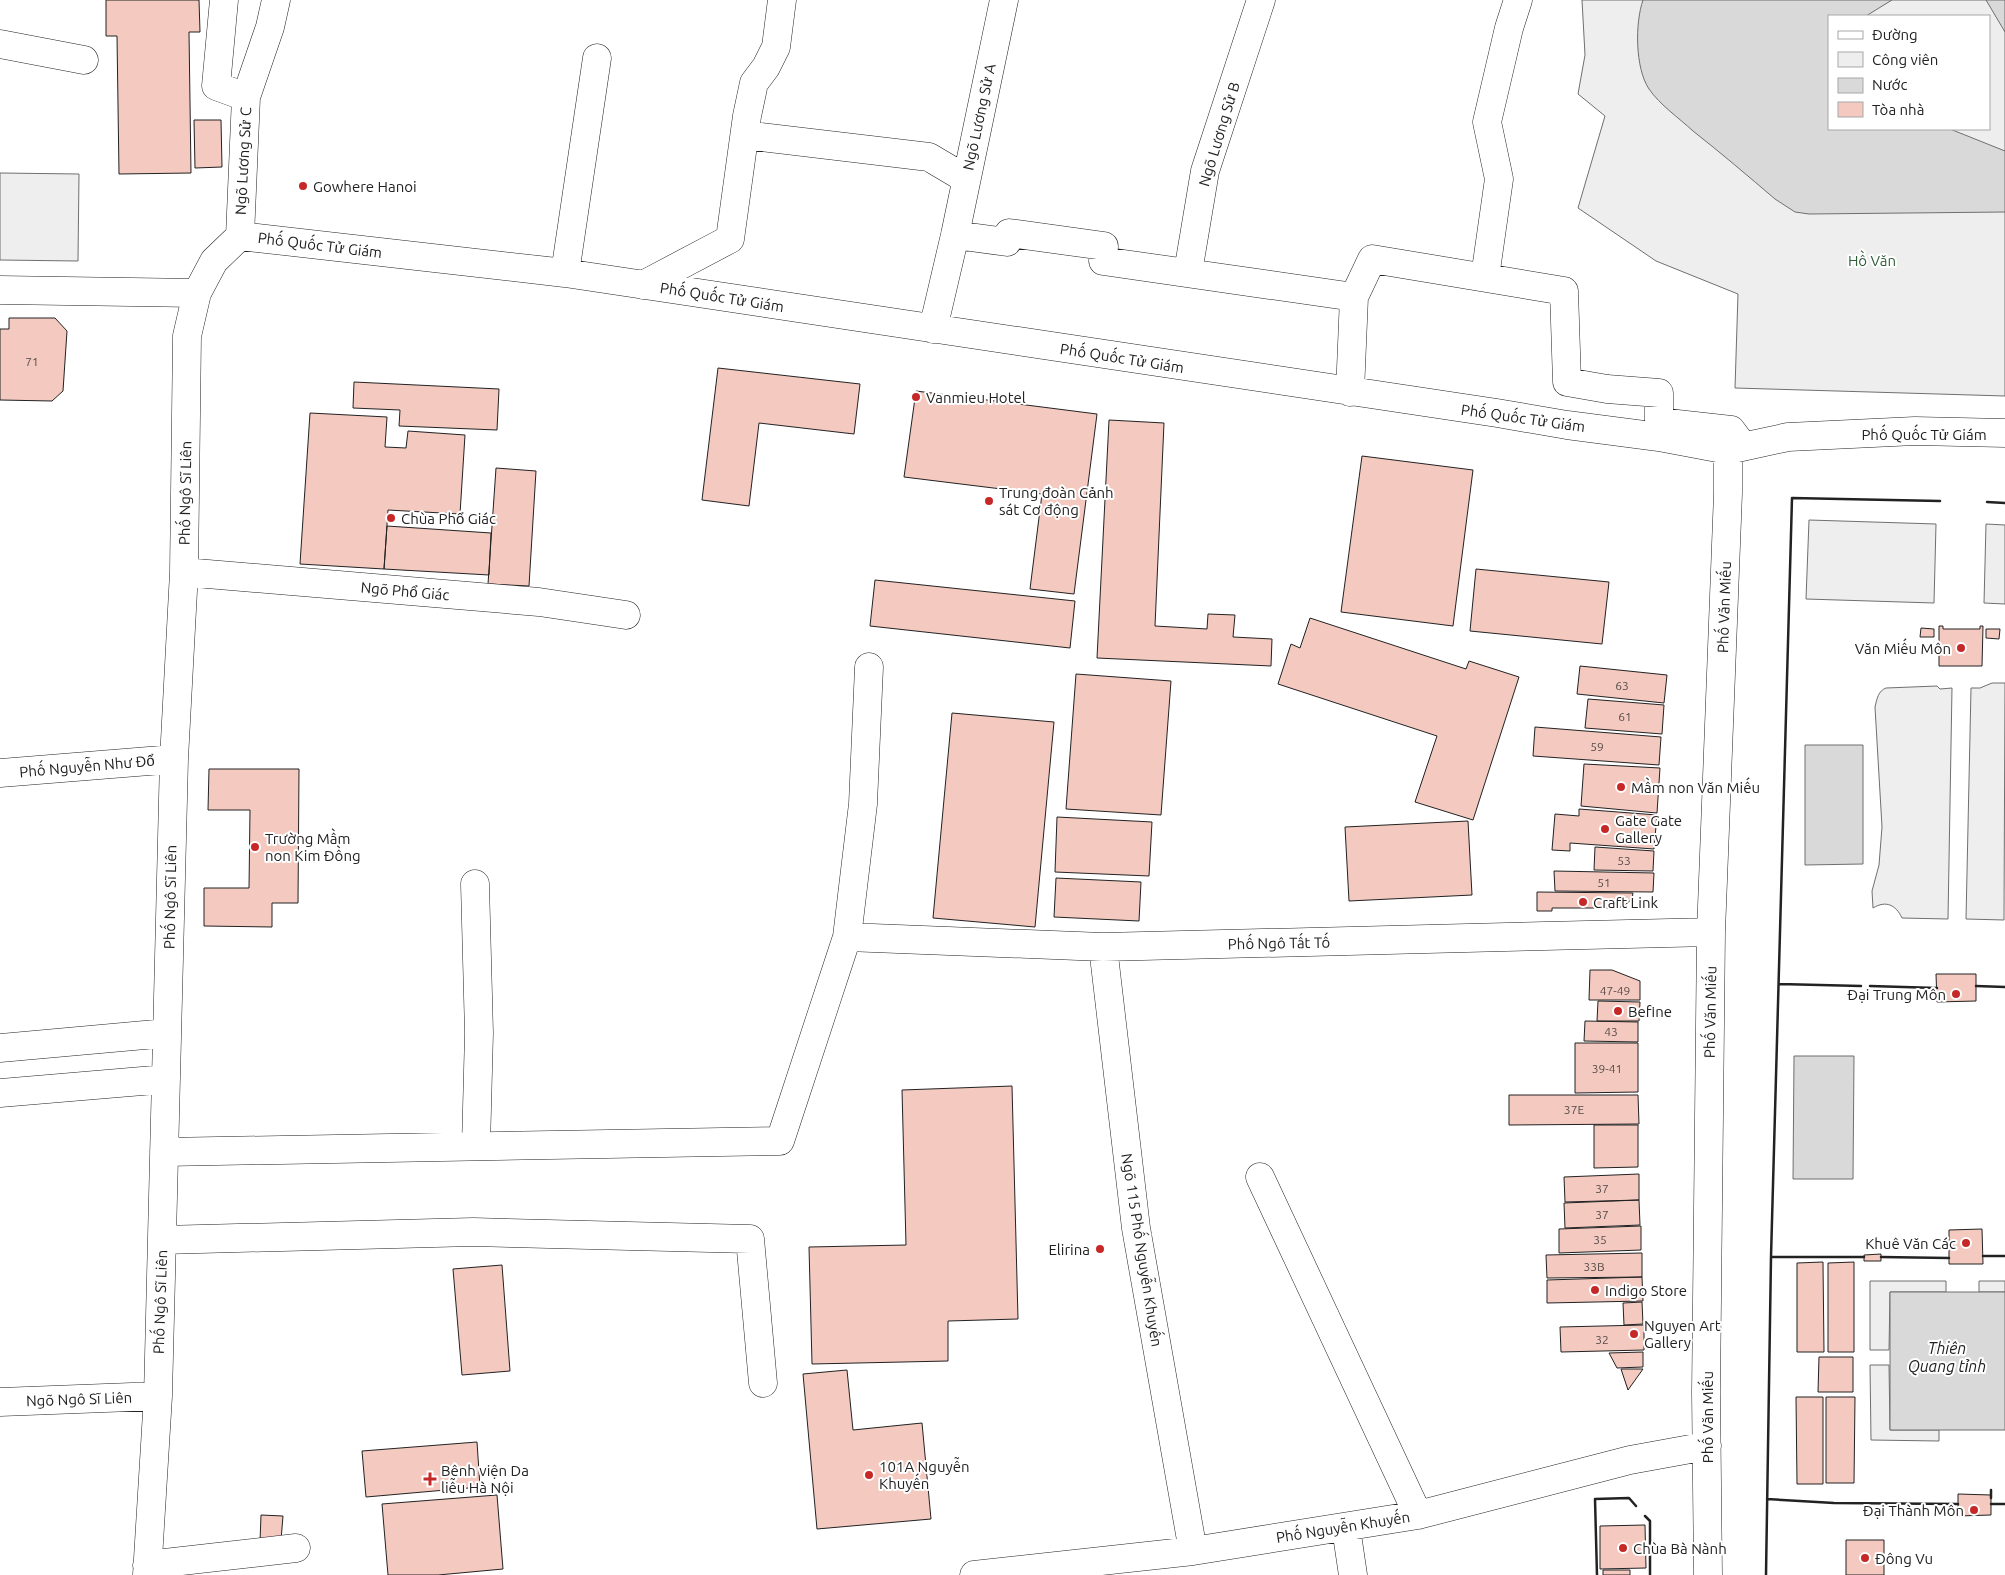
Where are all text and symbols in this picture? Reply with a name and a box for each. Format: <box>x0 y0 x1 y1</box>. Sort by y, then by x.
legend <box>1828 15 1990 130</box>
text: Đường <box>1872 26 1918 43</box>
text: Công viên <box>1872 51 1938 68</box>
street label: Ngõ Lương Sử A <box>959 62 999 172</box>
text: Nước <box>1872 76 1907 93</box>
street label: Ngõ Lương Sử B <box>1195 80 1243 188</box>
text: Tòa nhà <box>1872 101 1924 118</box>
street label: Ngõ Lương Sử C <box>232 107 254 215</box>
place label: Gowhere Hanoi <box>313 178 417 195</box>
marker: Gowhere Hanoi <box>297 180 309 192</box>
street label: Phố Quốc Tử Giám <box>257 227 383 261</box>
park label: Hồ Văn <box>1848 250 1896 269</box>
street label: Phố Quốc Tử Giám <box>659 277 785 315</box>
street label: Phố Quốc Tử Giám <box>1059 338 1185 376</box>
house number: 71 <box>25 355 39 368</box>
place label: Vanmieu Hotel <box>926 389 1026 406</box>
marker: Vanmieu Hotel <box>910 391 922 403</box>
street label: Phố Quốc Tử Giám <box>1460 399 1586 435</box>
street label: Phố Quốc Tử Giám <box>1861 424 1987 443</box>
street label: Phố Ngô Sĩ Liên <box>174 441 194 545</box>
place label: Trung đoàn Cảnh sát Cơ động <box>999 484 1114 518</box>
marker: Trung đoàn Cảnh sát Cơ động <box>983 495 995 507</box>
place label: Chùa Phổ Giác <box>401 510 496 527</box>
marker: Chùa Phổ Giác <box>385 512 397 524</box>
street label: Phố Văn Miếu <box>1712 561 1734 653</box>
street label: Ngõ Phổ Giác <box>360 579 450 603</box>
place label: Văn Miếu Môn <box>1855 638 1951 657</box>
marker: Văn Miếu Môn <box>1955 642 1967 654</box>
house number: 63 <box>1615 679 1629 692</box>
house number: 61 <box>1618 710 1632 723</box>
house number: 59 <box>1590 740 1604 753</box>
street label: Phố Nguyễn Như Đổ <box>18 750 155 780</box>
place label: Mầm non Văn Miếu <box>1631 777 1760 796</box>
marker: Mầm non Văn Miếu <box>1615 781 1627 793</box>
place label: Gate Gate Gallery <box>1615 812 1682 846</box>
marker: Gate Gate Gallery <box>1599 823 1611 835</box>
place label: Trường Mầm non Kim Đồng <box>265 828 361 864</box>
marker: Trường Mầm non Kim Đồng <box>249 841 261 853</box>
street label: Phố Ngô Sĩ Liên <box>159 845 179 949</box>
house number: 53 <box>1617 854 1631 867</box>
house number: 51 <box>1597 876 1611 889</box>
place label: Craft Link <box>1593 894 1658 911</box>
marker: Craft Link <box>1577 896 1589 908</box>
street label: Phố Ngô Tất Tố <box>1228 932 1330 952</box>
street label: Phố Văn Miếu <box>1699 966 1719 1058</box>
house number: 47-49 <box>1600 984 1630 997</box>
place label: Đại Trung Môn <box>1847 986 1946 1003</box>
marker: Đại Trung Môn <box>1950 988 1962 1000</box>
place label: Befine <box>1628 1003 1672 1020</box>
marker: Befine <box>1612 1005 1624 1017</box>
house number: 43 <box>1604 1025 1618 1038</box>
house number: 39-41 <box>1592 1062 1622 1075</box>
house number: 37E <box>1564 1103 1584 1116</box>
street label: Ngõ 115 Phố Nguyễn Khuyến <box>1118 1152 1167 1348</box>
house number: 37 <box>1595 1182 1609 1195</box>
house number: 37 <box>1595 1208 1609 1221</box>
house number: 35 <box>1593 1233 1607 1246</box>
place label: Khuê Văn Các <box>1865 1235 1956 1252</box>
marker: Khuê Văn Các <box>1960 1237 1972 1249</box>
place label: Elirina <box>1048 1241 1090 1258</box>
marker: Elirina <box>1094 1243 1106 1255</box>
street label: Phố Ngô Sĩ Liên <box>148 1249 170 1354</box>
house number: 33B <box>1583 1260 1605 1273</box>
place label: Indigo Store <box>1605 1282 1687 1299</box>
marker: Indigo Store <box>1589 1284 1601 1296</box>
place label: Nguyen Art Gallery <box>1644 1317 1721 1351</box>
marker: Nguyen Art Gallery <box>1628 1328 1640 1340</box>
house number: 32 <box>1595 1333 1609 1346</box>
water label: Thiên Quang tỉnh <box>1908 1339 1986 1376</box>
street label: Phố Văn Miếu <box>1697 1371 1716 1463</box>
street label: Ngõ Ngô Sĩ Liên <box>26 1389 132 1409</box>
place label: 101A Nguyễn Khuyến <box>879 1456 969 1492</box>
place label: Bệnh viện Da liễu Hà Nội <box>441 1462 529 1496</box>
marker: 101A Nguyễn Khuyến <box>863 1469 875 1481</box>
marker: Bệnh viện Da liễu Hà Nội <box>423 1472 437 1486</box>
place label: Đại Thành Môn <box>1863 1502 1964 1519</box>
marker: Đại Thành Môn <box>1968 1504 1980 1516</box>
street label: Phố Nguyễn Khuyến <box>1275 1506 1411 1546</box>
place label: Chùa Bà Nành <box>1633 1540 1727 1557</box>
marker: Chùa Bà Nành <box>1617 1542 1629 1554</box>
place label: Đông Vu <box>1875 1550 1933 1567</box>
marker: Đông Vu <box>1859 1552 1871 1564</box>

